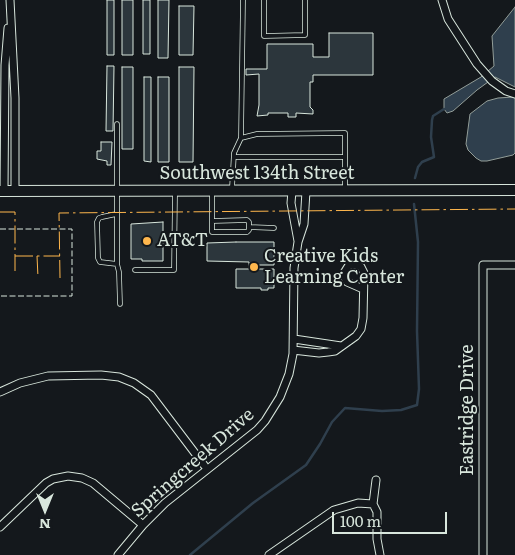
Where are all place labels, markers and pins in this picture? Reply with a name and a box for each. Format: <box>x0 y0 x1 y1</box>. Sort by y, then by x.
place label: AT&T <box>157 230 208 252</box>
marker: AT&T <box>141 235 153 247</box>
place label: Creative Kids Learning Center <box>264 246 404 288</box>
marker: Creative Kids Learning Center <box>248 261 260 273</box>

